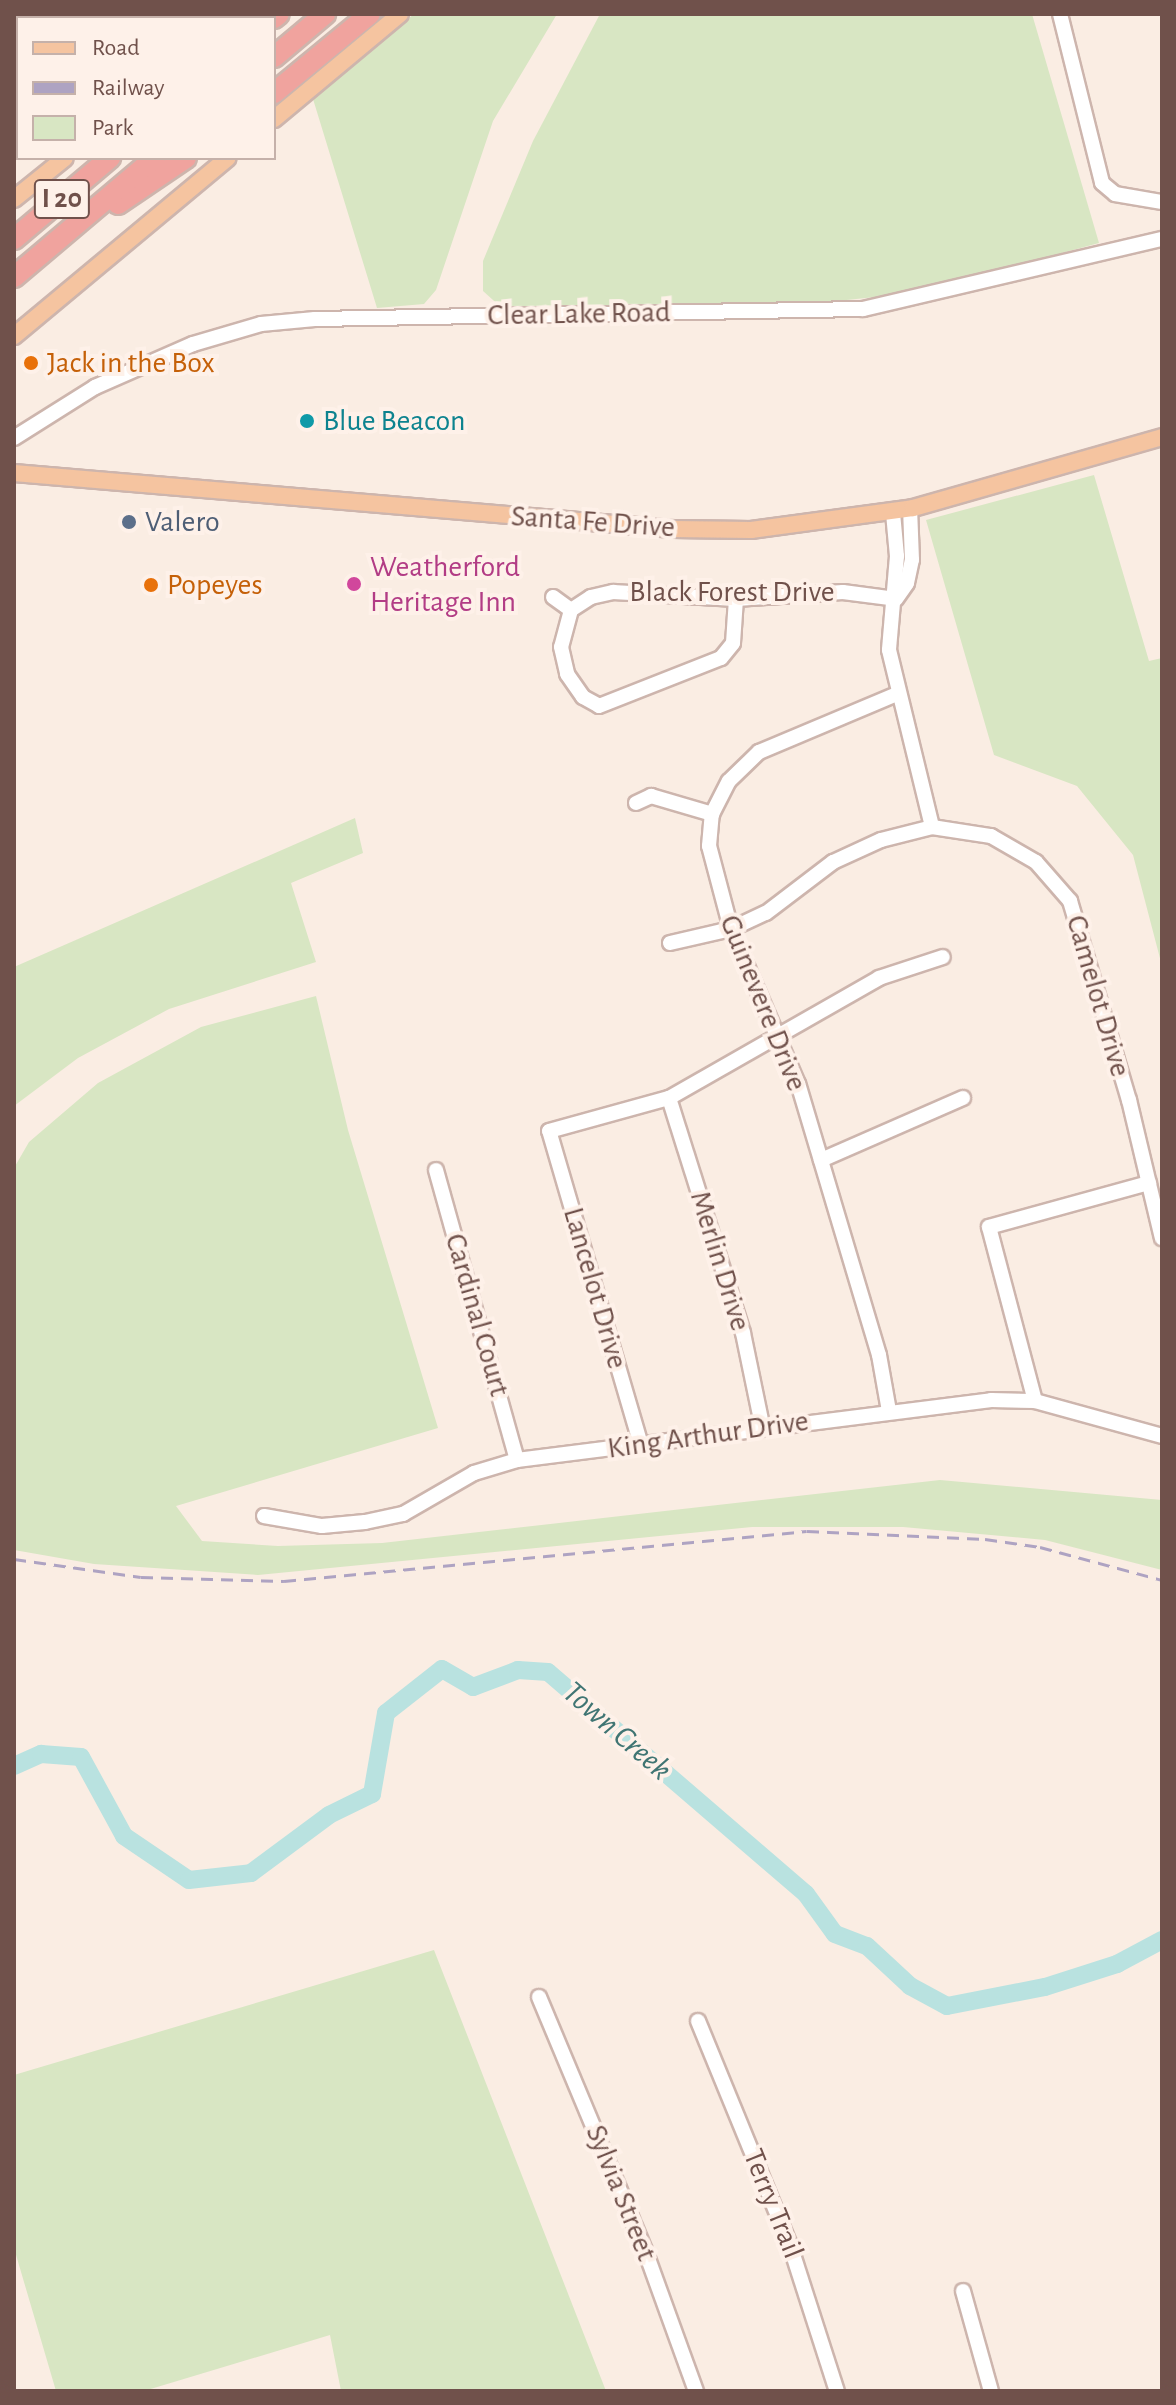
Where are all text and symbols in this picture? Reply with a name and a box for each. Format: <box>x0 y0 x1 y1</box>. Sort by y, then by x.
legend <box>16 16 276 160</box>
text: Road <box>92 36 140 60</box>
text: Railway <box>92 76 164 100</box>
text: Park <box>92 116 133 140</box>
road number: I 20 <box>32 175 92 223</box>
street label: Clear Lake Road <box>487 294 671 334</box>
place label: Jack in the Box <box>47 345 214 381</box>
marker: Jack in the Box <box>22 354 40 372</box>
place label: Blue Beacon <box>323 403 465 439</box>
marker: Blue Beacon <box>298 412 316 430</box>
street label: Santa Fe Drive <box>510 498 676 546</box>
place label: Valero <box>145 504 220 540</box>
marker: Valero <box>120 513 138 531</box>
place label: Weatherford Heritage Inn <box>370 549 520 620</box>
place label: Popeyes <box>167 567 262 603</box>
street label: Black Forest Drive <box>629 574 835 610</box>
marker: Weatherford Heritage Inn <box>345 575 363 593</box>
marker: Popeyes <box>142 576 160 594</box>
street label: Guinevere Drive <box>711 910 815 1096</box>
street label: Camelot Drive <box>1058 911 1138 1081</box>
street label: Merlin Drive <box>682 1187 758 1335</box>
street label: Lancelot Drive <box>555 1203 635 1373</box>
street label: Cardinal Court <box>437 1230 517 1400</box>
street label: King Arthur Drive <box>605 1403 811 1467</box>
water label: Town Creek <box>555 1673 679 1789</box>
street label: Sylvia Street <box>578 2120 664 2266</box>
street label: Terry Trail <box>735 2144 811 2264</box>

